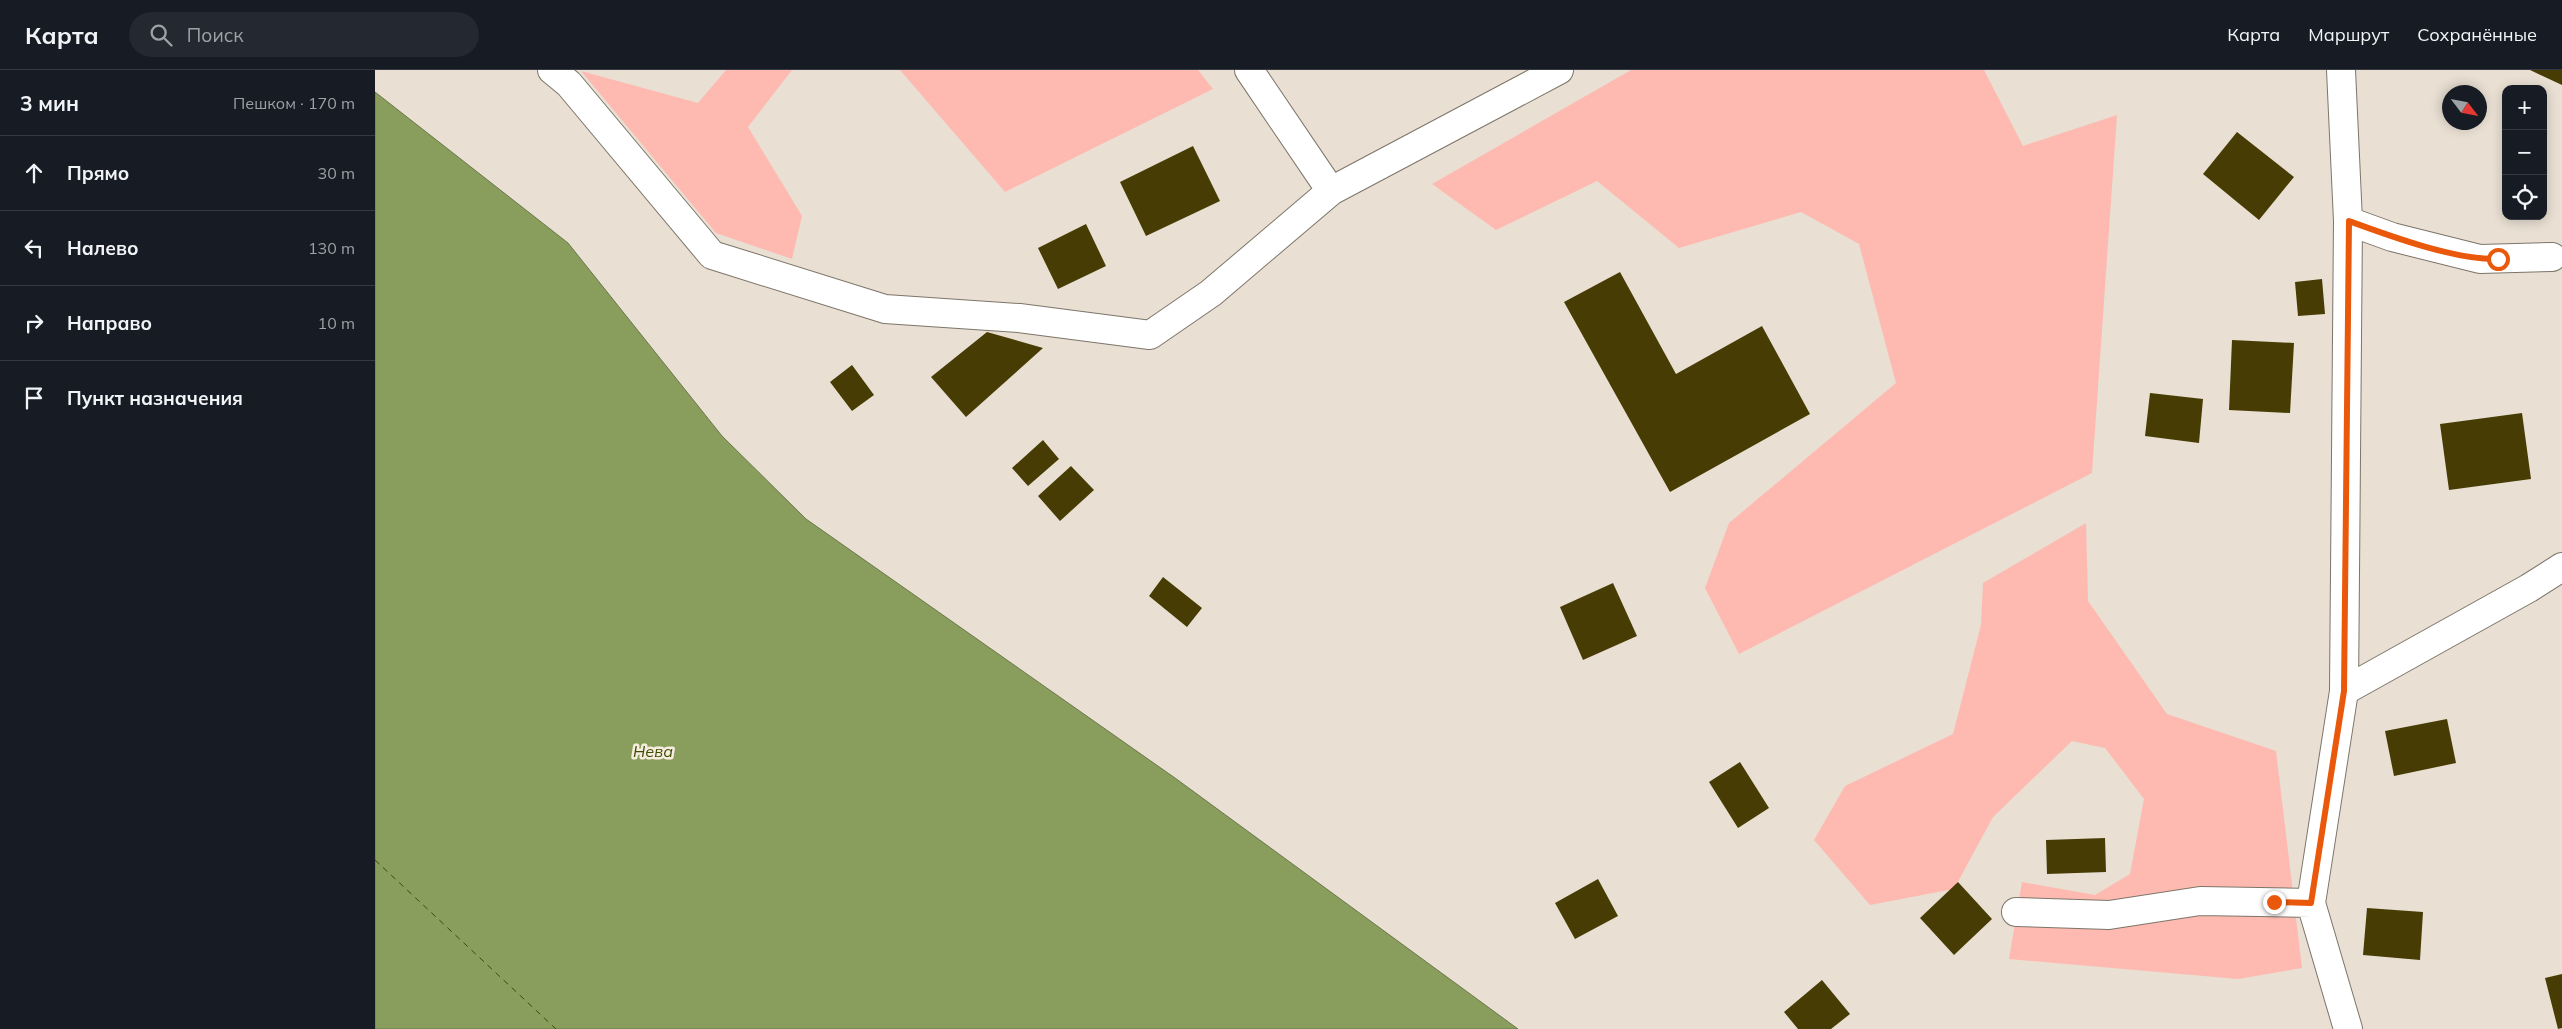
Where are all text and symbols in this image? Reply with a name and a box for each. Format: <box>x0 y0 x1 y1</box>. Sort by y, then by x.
search box <box>129 12 479 57</box>
text: Карта <box>25 20 99 50</box>
icon: search <box>147 21 175 49</box>
text: Поиск <box>187 23 244 47</box>
text: Карта <box>2227 23 2280 46</box>
text: Маршрут <box>2308 23 2389 46</box>
text: Сохранённые <box>2417 23 2537 46</box>
north arrow <box>2442 85 2487 130</box>
map controls <box>2502 85 2547 220</box>
button: + <box>2502 85 2547 130</box>
text: 3 мин <box>20 90 79 116</box>
text: Пешком · 170 m <box>233 93 355 113</box>
button: − <box>2502 130 2547 175</box>
icon: ahead <box>20 159 48 187</box>
text: Прямо <box>67 161 129 185</box>
text: 30 m <box>318 163 355 183</box>
button: locate <box>2502 175 2547 220</box>
icon: left <box>20 234 48 262</box>
text: Налево <box>67 236 139 260</box>
text: 130 m <box>308 238 355 258</box>
route start <box>2487 248 2510 271</box>
icon: right <box>20 309 48 337</box>
text: Направо <box>67 311 152 335</box>
text: 10 m <box>318 313 355 333</box>
icon: arrive <box>20 384 48 412</box>
text: Пункт назначения <box>67 386 243 410</box>
water label: Нева <box>633 741 673 761</box>
route end <box>2263 891 2286 914</box>

